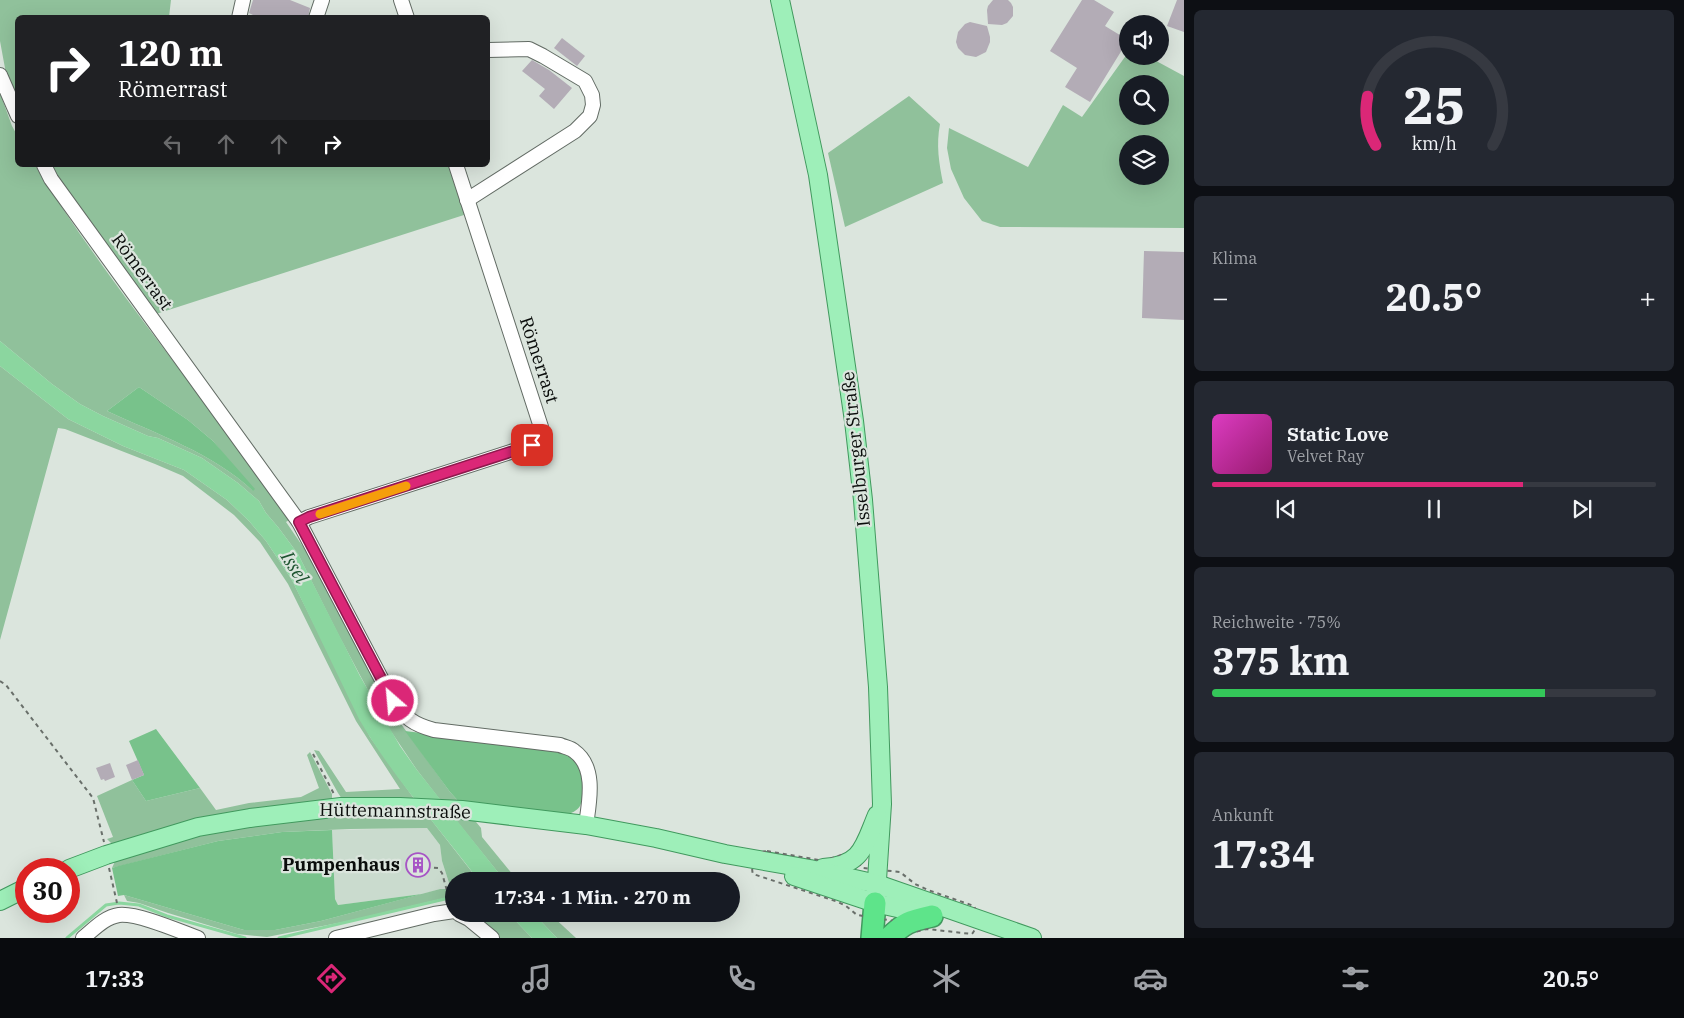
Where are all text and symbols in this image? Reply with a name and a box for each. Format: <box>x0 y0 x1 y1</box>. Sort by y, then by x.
map controls <box>1119 15 1169 185</box>
button: sound <box>1119 15 1169 65</box>
text: 120 m <box>118 30 223 76</box>
icon: right <box>35 35 100 100</box>
text: 25 <box>1403 71 1465 138</box>
text: Römerrast <box>118 74 227 103</box>
button: search <box>1119 75 1169 125</box>
icon: left <box>159 130 187 158</box>
icon: ahead <box>212 130 240 158</box>
icon: ahead <box>265 130 293 158</box>
icon: right <box>318 130 346 158</box>
text: km/h <box>1411 132 1457 155</box>
button: layers <box>1119 135 1169 185</box>
street label: Römerrast <box>107 229 178 315</box>
text: Klima <box>1212 248 1257 268</box>
text: 20.5° <box>1386 272 1482 321</box>
text: − <box>1212 279 1229 316</box>
text: + <box>1639 279 1656 316</box>
street label: Römerrast <box>515 314 564 406</box>
street label: Isselburger Straße <box>836 370 875 528</box>
text: Static Love <box>1287 422 1389 446</box>
pin <box>511 424 553 466</box>
icon: arrive <box>518 431 546 459</box>
text: Velvet Ray <box>1287 446 1364 466</box>
icon: previous <box>1272 495 1300 523</box>
icon: pause <box>1420 495 1448 523</box>
icon: next <box>1568 495 1596 523</box>
water label: Issel <box>275 545 314 588</box>
text: Reichweite · 75% <box>1212 612 1341 632</box>
text: 375 km <box>1212 636 1350 685</box>
position arrow <box>366 674 418 726</box>
street label: Hüttemannstraße <box>319 798 471 823</box>
text: Ankunft <box>1212 805 1274 825</box>
text: 17:34 <box>1212 829 1315 878</box>
building icon: Pumpenhaus <box>405 852 431 878</box>
place label: Pumpenhaus <box>282 853 400 876</box>
speed limit sign: 30 <box>15 858 80 923</box>
text: 17:34 · 1 Min. · 270 m <box>494 885 691 909</box>
icon: directions <box>314 961 349 996</box>
icon: music <box>519 961 554 996</box>
icon: phone <box>724 961 759 996</box>
icon: climate <box>929 961 964 996</box>
icon: car <box>1133 961 1168 996</box>
icon: filters <box>1338 961 1373 996</box>
text: 17:33 <box>85 964 144 993</box>
text: 20.5° <box>1543 964 1599 993</box>

